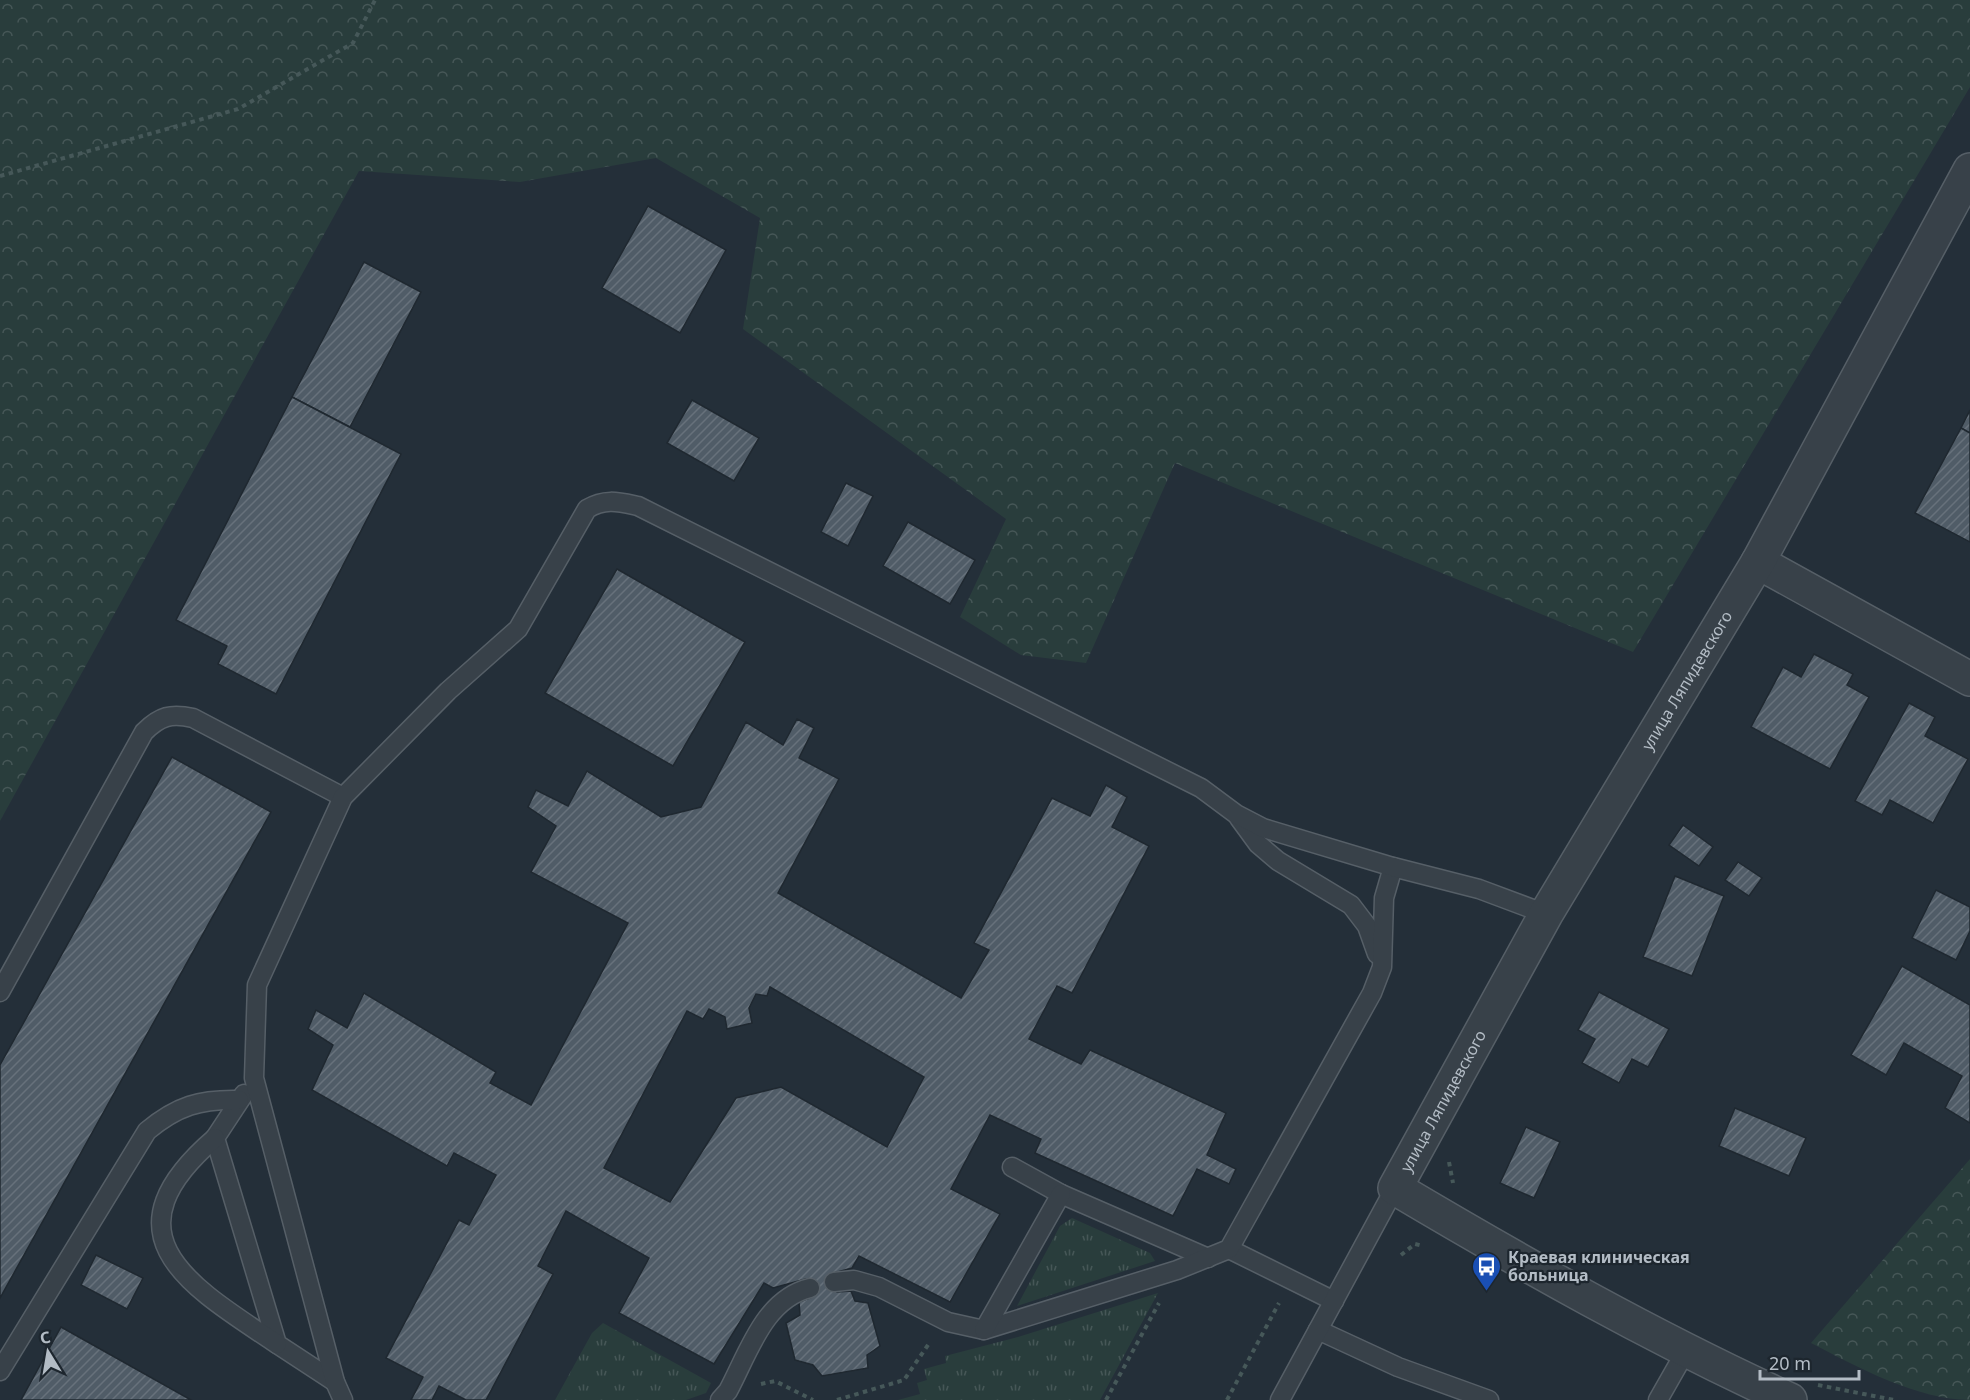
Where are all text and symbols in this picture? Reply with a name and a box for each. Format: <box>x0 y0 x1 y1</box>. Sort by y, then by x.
street label: улица Ляпидевского <box>1636 607 1737 754</box>
street label: улица Ляпидевского <box>1395 1026 1491 1176</box>
place label: Краевая клиническая больница <box>1508 1246 1690 1286</box>
bus stop icon: Краевая клиническая больница <box>1471 1250 1503 1292</box>
north arrow <box>18 1322 78 1382</box>
text: С <box>38 1325 52 1349</box>
scale bar <box>1760 1343 1859 1381</box>
text: 20 m <box>1769 1351 1811 1375</box>

